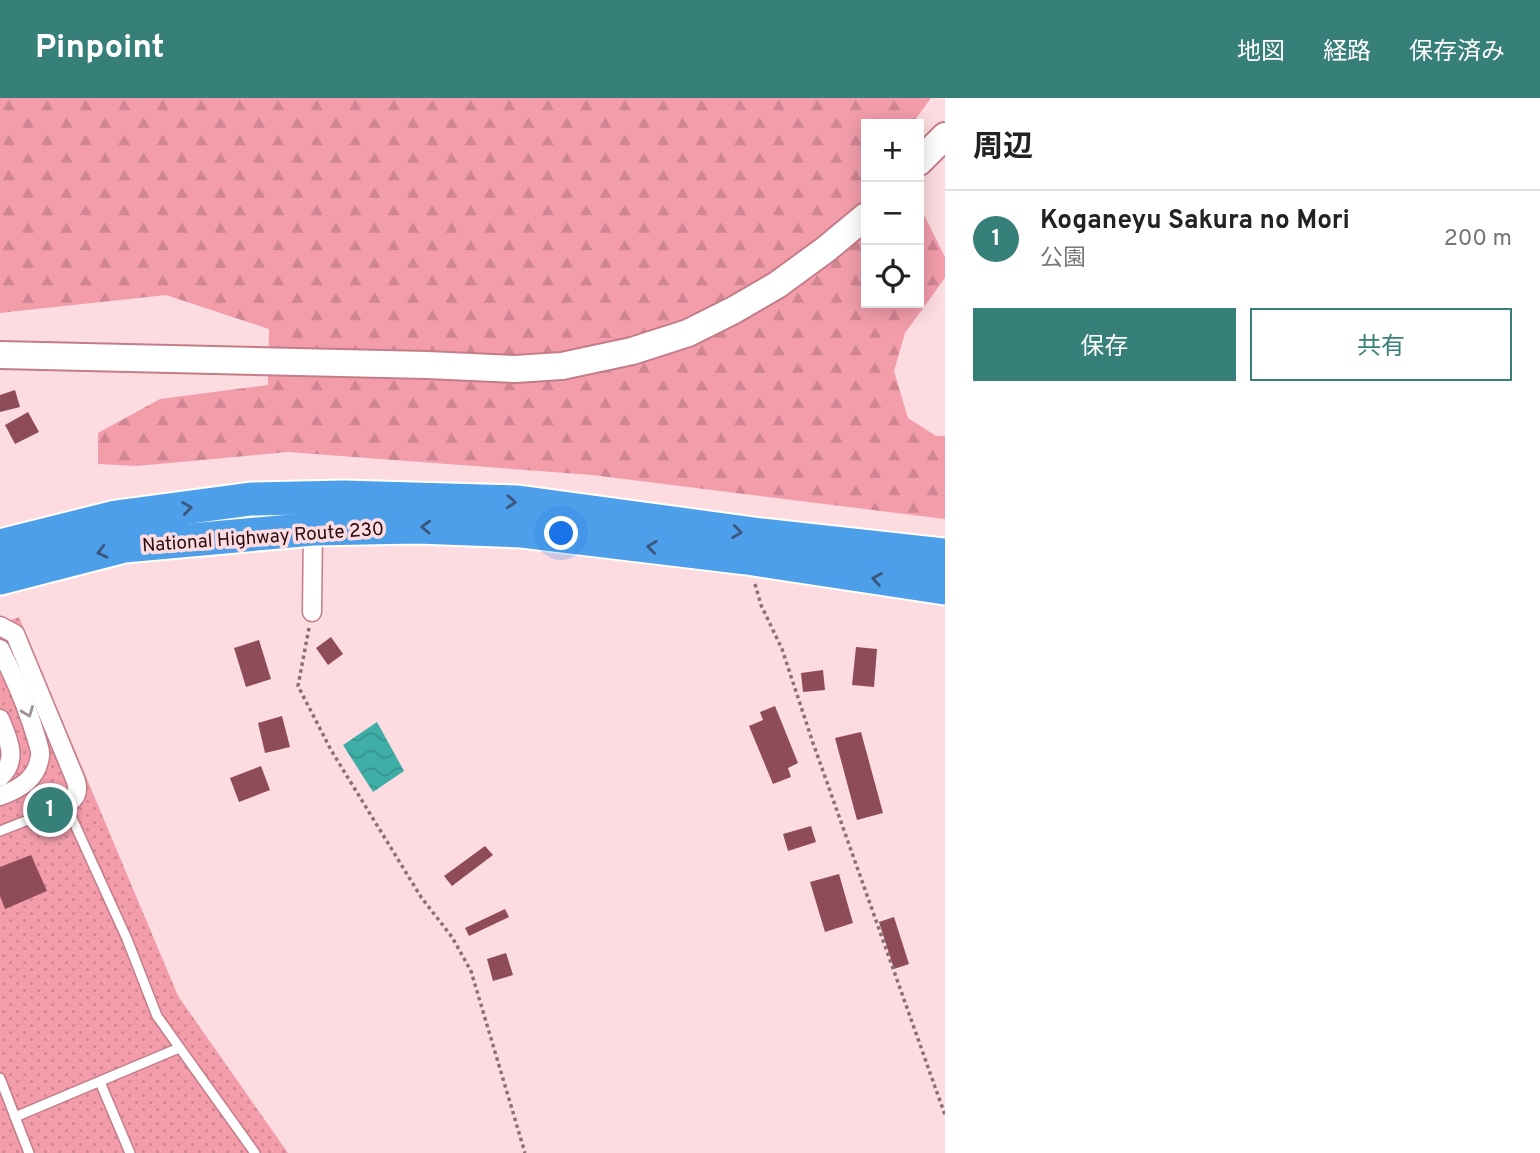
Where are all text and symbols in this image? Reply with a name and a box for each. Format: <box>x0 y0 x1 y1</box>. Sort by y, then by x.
text: Pinpoint <box>35 28 164 70</box>
text: 地図 <box>1237 38 1285 68</box>
text: 経路 <box>1323 38 1371 68</box>
text: 保存済み <box>1409 38 1505 68</box>
map controls <box>861 119 924 308</box>
button: + <box>861 119 924 182</box>
text: 周辺 <box>973 130 1033 167</box>
button: − <box>861 182 924 245</box>
text: Koganeyu Sakura no Mori <box>1040 205 1350 238</box>
text: 1 <box>991 225 1001 254</box>
text: 200 m <box>1444 225 1512 254</box>
button: locate <box>861 245 924 308</box>
text: 公園 <box>1040 245 1086 274</box>
button: 保存 <box>973 308 1236 381</box>
button: 共有 <box>1250 308 1512 381</box>
one-way arrow <box>506 495 517 510</box>
one-way arrow <box>181 501 193 516</box>
your location <box>544 516 578 550</box>
street label: National Highway Route 230 <box>141 518 385 558</box>
one-way arrow <box>420 520 431 535</box>
one-way arrow <box>731 524 743 539</box>
one-way arrow <box>646 539 658 554</box>
one-way arrow <box>96 544 108 558</box>
one-way arrow <box>872 572 883 587</box>
one-way arrow <box>19 705 33 717</box>
pin: 1 <box>27 784 73 836</box>

